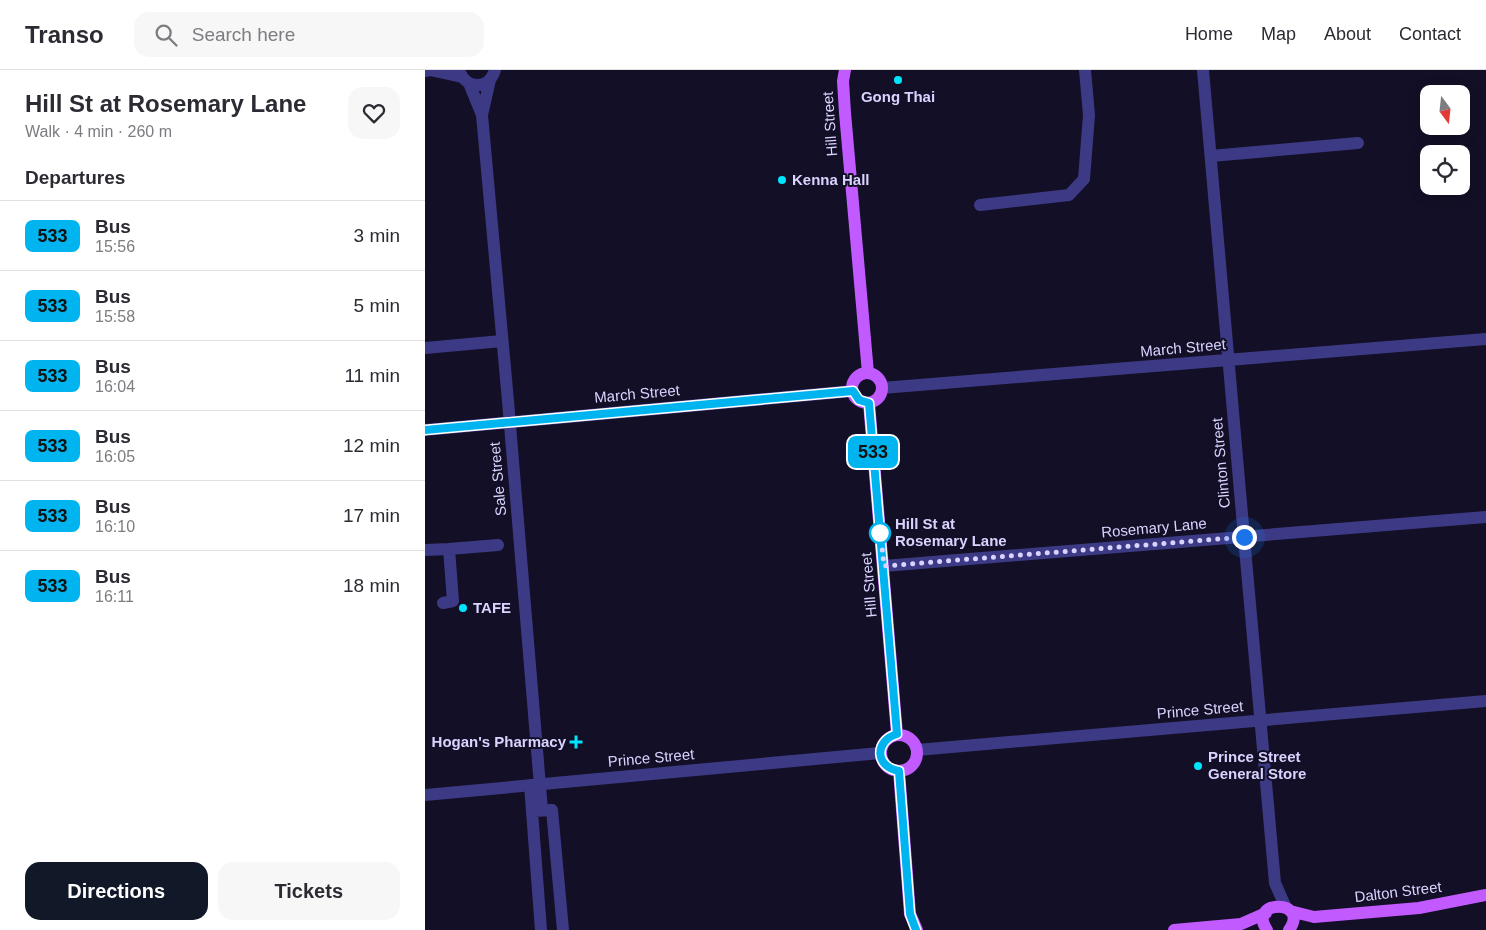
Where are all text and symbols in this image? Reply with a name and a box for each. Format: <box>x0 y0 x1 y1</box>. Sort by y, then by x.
search box <box>134 12 484 57</box>
text: Transo <box>25 21 104 48</box>
icon: search <box>152 21 180 49</box>
text: Search here <box>192 24 295 45</box>
text: Home <box>1185 24 1233 44</box>
text: Map <box>1261 24 1296 44</box>
text: About <box>1324 24 1371 44</box>
text: Contact <box>1399 24 1461 44</box>
marker: Gong Thai <box>892 74 904 86</box>
north arrow <box>1420 85 1470 135</box>
map controls <box>1420 85 1470 195</box>
button: heart <box>348 87 400 139</box>
place label: Gong Thai <box>861 88 935 105</box>
text: Hill St at Rosemary Lane <box>25 90 306 117</box>
street label: Hill Street <box>819 90 840 157</box>
text: Walk · 4 min · 260 m <box>25 123 172 140</box>
button: locate <box>1420 145 1470 195</box>
text: Departures <box>25 167 125 188</box>
place label: Kenna Hall <box>792 171 870 188</box>
marker: Kenna Hall <box>776 174 788 186</box>
text: Bus <box>95 216 131 237</box>
text: 3 min <box>354 225 400 246</box>
text: 533 <box>37 226 68 246</box>
text: 15:56 <box>95 238 135 255</box>
text: Bus <box>95 286 131 307</box>
text: 5 min <box>354 295 400 316</box>
text: 533 <box>37 296 68 316</box>
text: 15:58 <box>95 308 135 325</box>
street label: March Street <box>1139 335 1227 360</box>
text: Bus <box>95 356 131 377</box>
text: 11 min <box>344 365 400 386</box>
text: 533 <box>37 366 68 386</box>
text: 16:04 <box>95 378 135 395</box>
street label: March Street <box>593 381 681 406</box>
street label: Clinton Street <box>1208 416 1233 509</box>
text: Bus <box>95 426 131 447</box>
text: 12 min <box>343 435 400 456</box>
text: 533 <box>37 436 68 456</box>
line badge: 533 <box>844 436 902 468</box>
street label: Sale Street <box>486 441 509 517</box>
text: 533 <box>858 442 888 462</box>
text: 16:05 <box>95 448 135 465</box>
text: Bus <box>95 496 131 517</box>
text: 17 min <box>343 505 400 526</box>
text: 533 <box>37 506 68 526</box>
street label: Rosemary Lane <box>1100 514 1207 541</box>
place label: Hill St at Rosemary Lane <box>895 515 1007 549</box>
text: 16:10 <box>95 518 135 535</box>
marker: Hill St at Rosemary Lane <box>869 522 891 544</box>
your location <box>1232 525 1257 550</box>
street label: Hill Street <box>857 551 880 618</box>
text: Bus <box>95 566 131 587</box>
text: 18 min <box>343 575 400 596</box>
text: 533 <box>37 576 68 596</box>
text: 16:11 <box>95 588 134 605</box>
place label: TAFE <box>473 599 511 616</box>
marker: TAFE <box>457 602 469 614</box>
street label: Prince Street <box>1156 697 1245 722</box>
place label: Hogan's Pharmacy <box>432 733 567 750</box>
marker: Hogan's Pharmacy <box>570 736 582 748</box>
street label: Prince Street <box>607 745 696 770</box>
place label: Prince Street General Store <box>1208 748 1306 782</box>
marker: Prince Street General Store <box>1192 760 1204 772</box>
button: Directions <box>25 862 208 920</box>
button: Tickets <box>218 862 400 920</box>
street label: Dalton Street <box>1353 878 1443 905</box>

